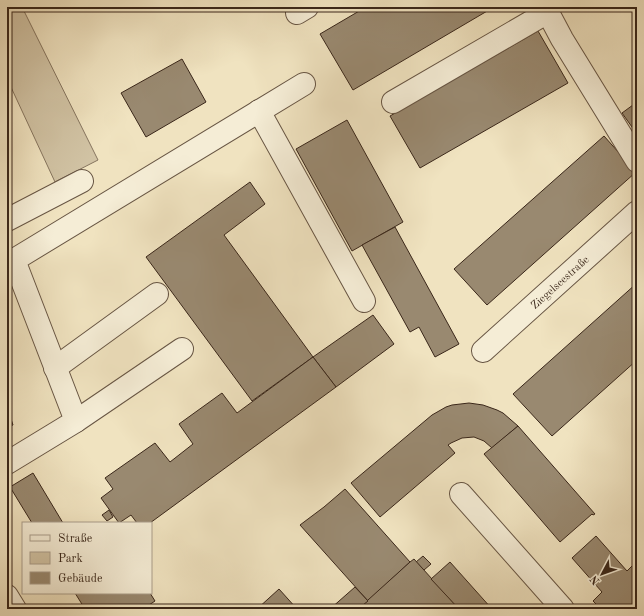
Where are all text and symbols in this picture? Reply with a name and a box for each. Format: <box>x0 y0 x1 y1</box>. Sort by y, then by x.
street label: Ziegelseestraße <box>529 254 591 312</box>
legend <box>22 522 152 594</box>
text: Straße <box>58 533 93 545</box>
text: Park <box>58 553 83 565</box>
north arrow <box>582 554 622 594</box>
text: N <box>588 572 602 586</box>
text: Gebäude <box>58 573 103 585</box>

